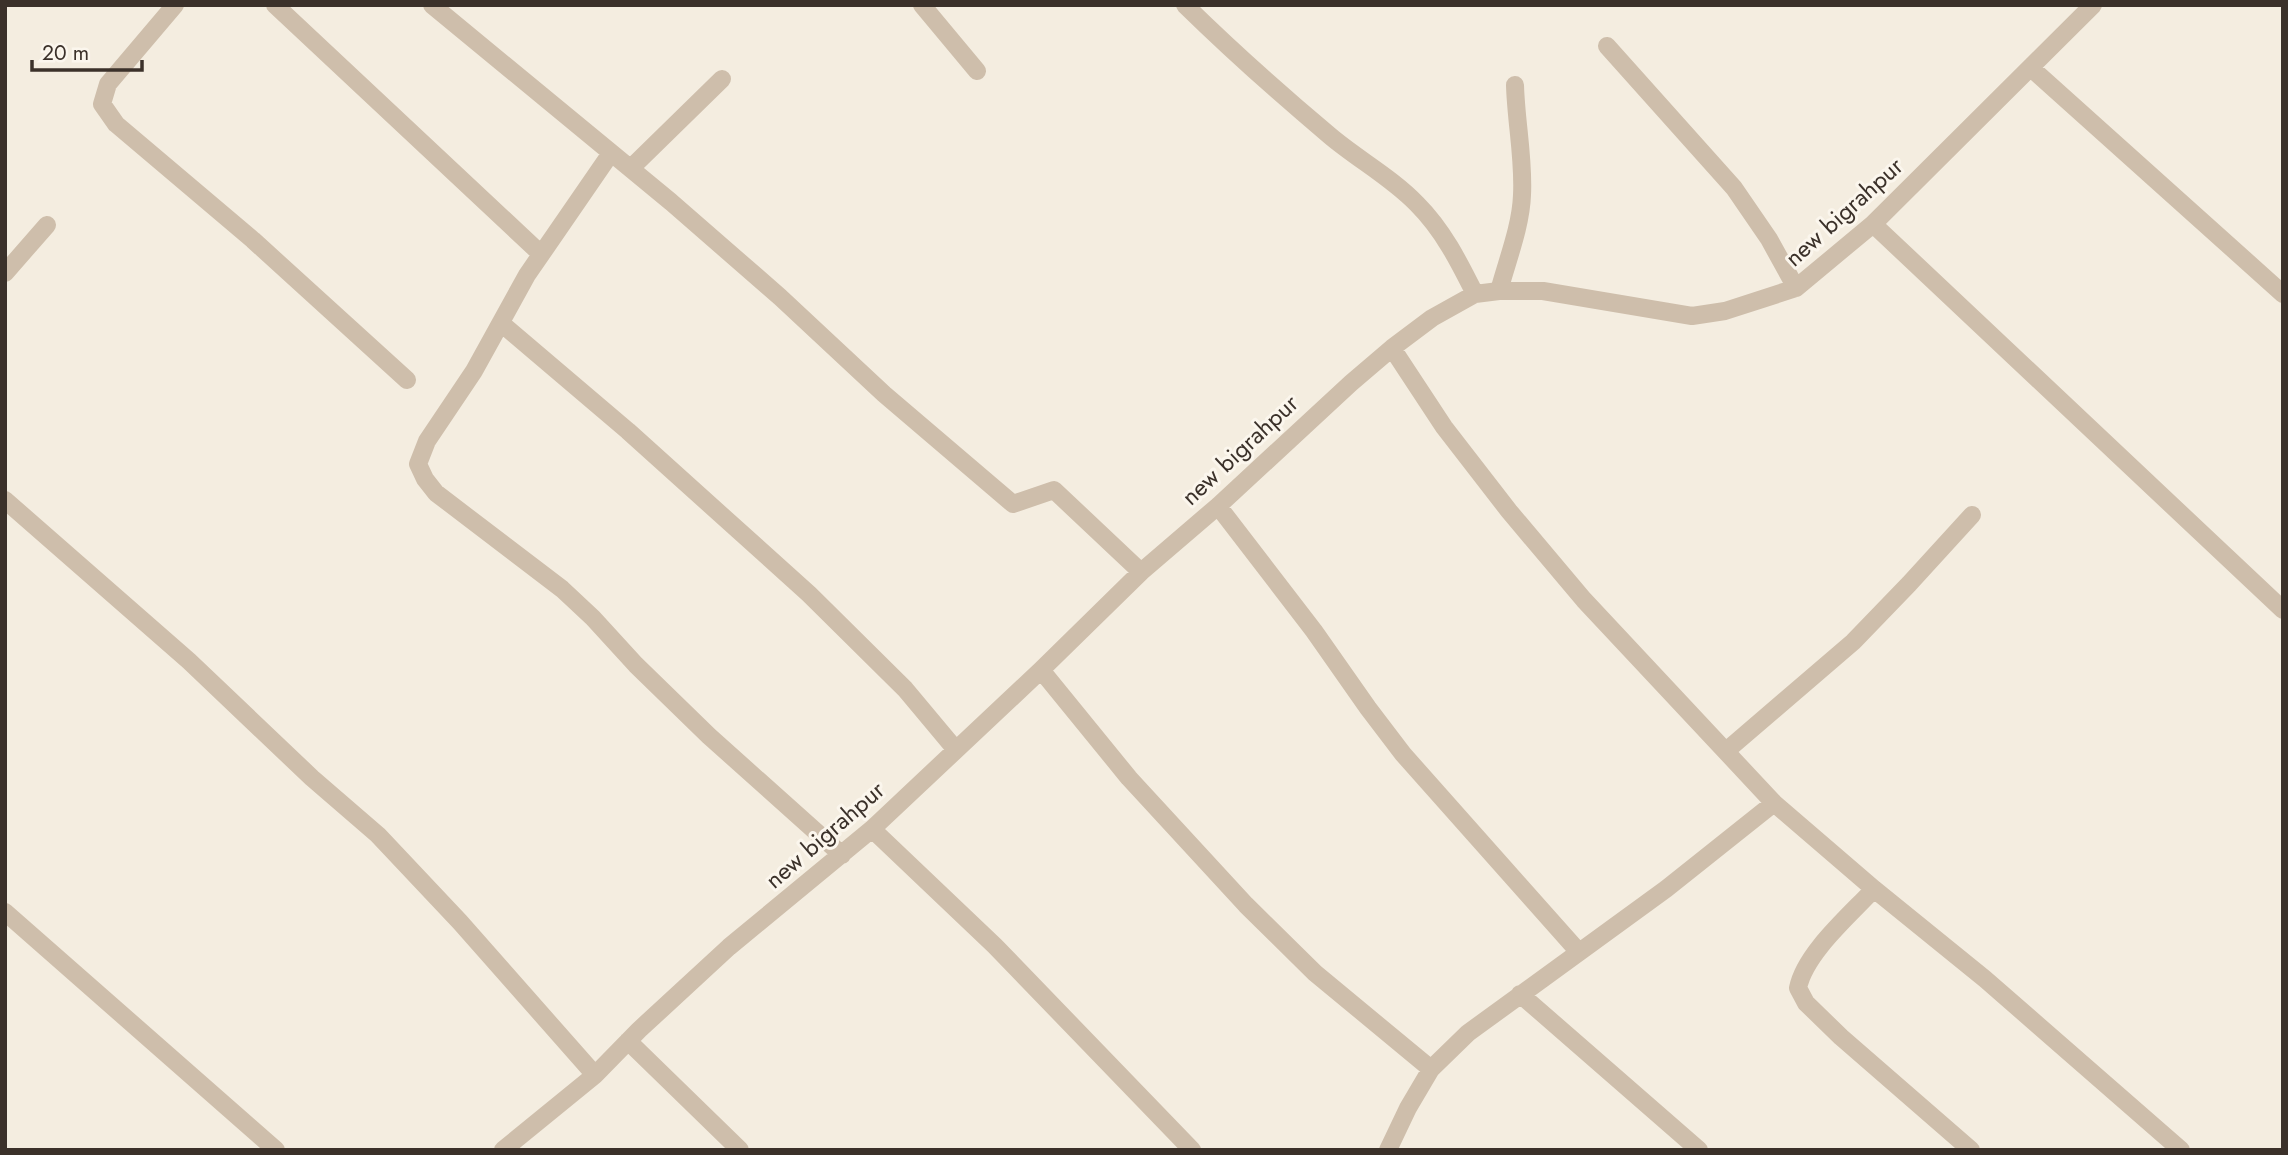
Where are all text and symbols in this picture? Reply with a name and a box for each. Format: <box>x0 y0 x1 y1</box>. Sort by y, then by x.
scale bar <box>32 28 142 72</box>
text: 20 m <box>42 38 89 68</box>
street label: new bigrahpur <box>1777 148 1911 274</box>
street label: new bigrahpur <box>1173 386 1306 513</box>
street label: new bigrahpur <box>757 772 893 897</box>

